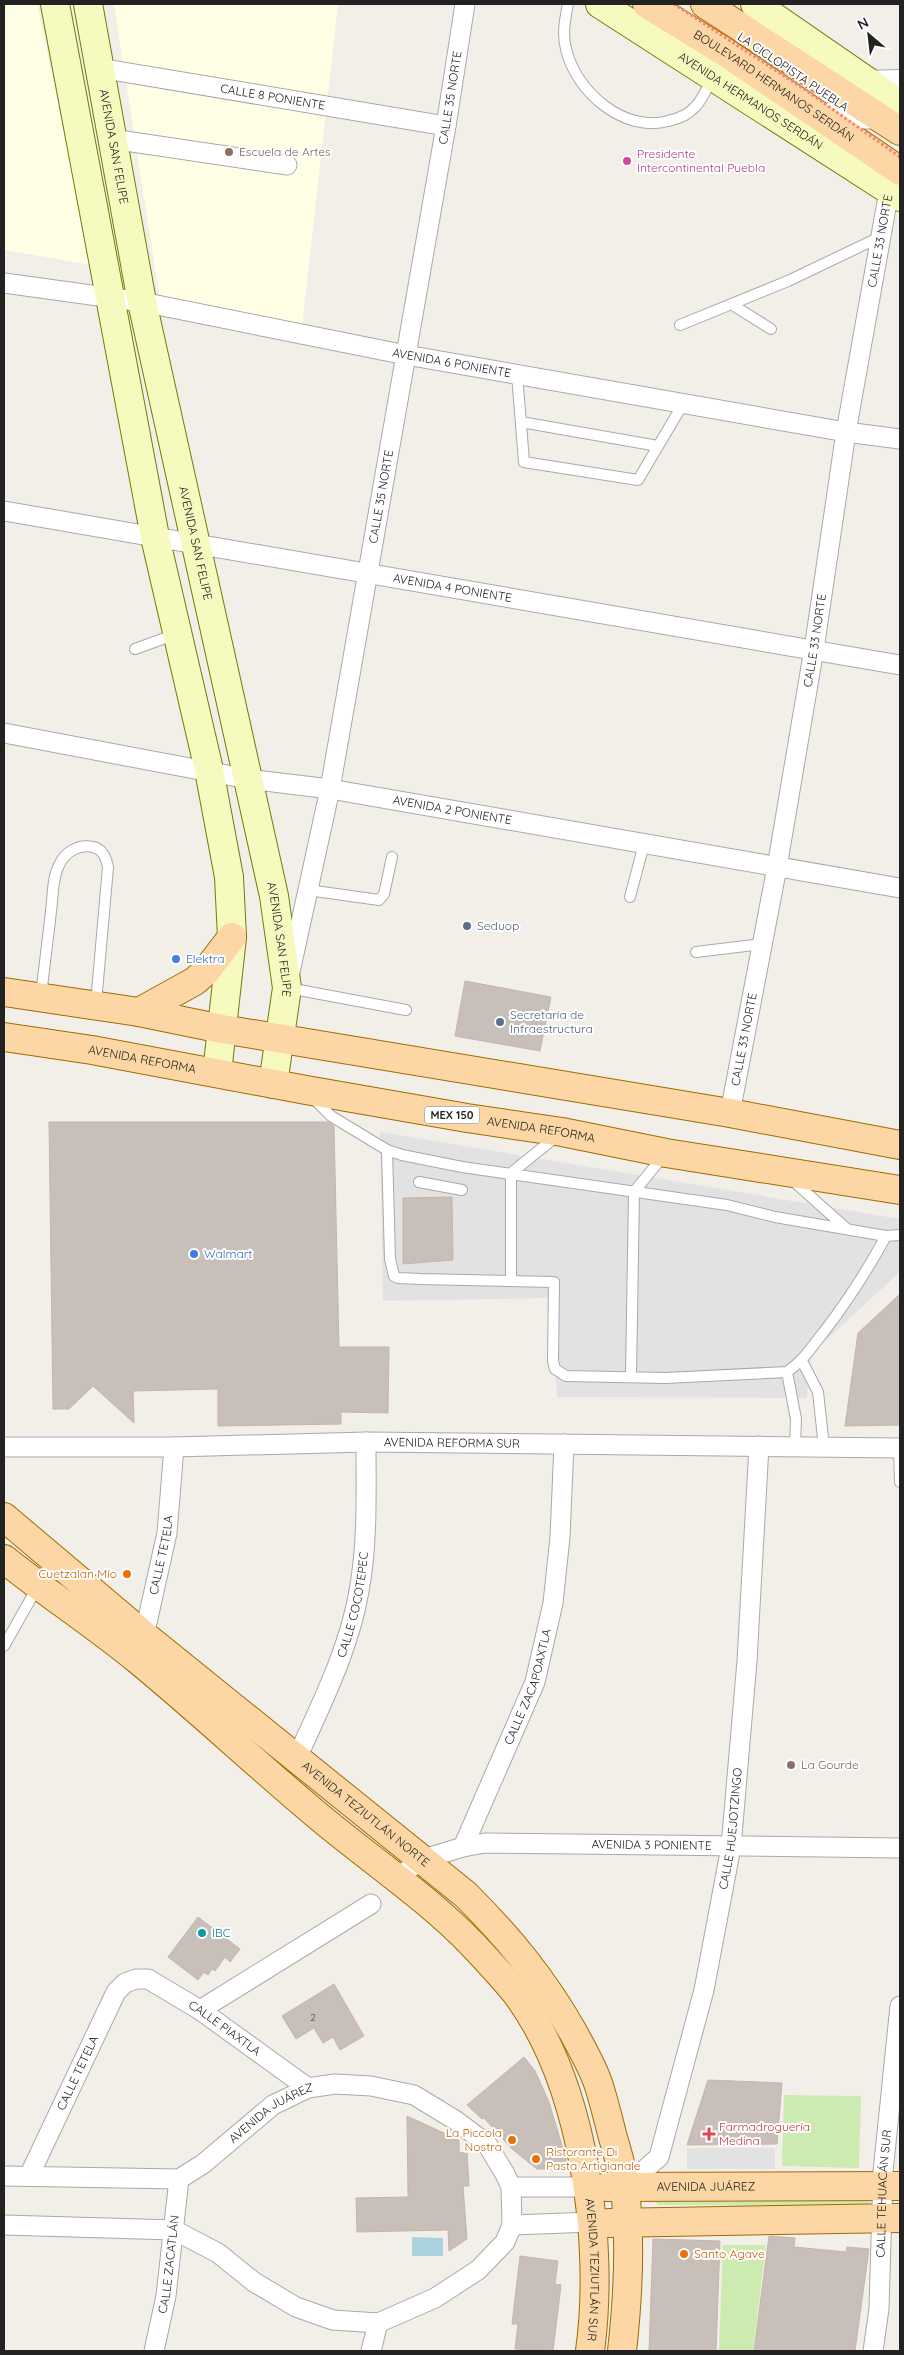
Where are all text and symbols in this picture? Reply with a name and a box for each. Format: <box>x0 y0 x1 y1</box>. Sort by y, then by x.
north arrow <box>844 10 894 60</box>
text: N <box>854 13 872 34</box>
street label: BOULEVARD HERMANOS SERDÁN <box>691 27 857 145</box>
street label: LA CICLOPISTA PUEBLA <box>735 29 852 114</box>
street label: AVENIDA HERMANOS SERDÁN <box>676 48 826 152</box>
street label: CALLE 35 NORTE <box>435 50 465 146</box>
street label: CALLE 8 PONIENTE <box>219 80 326 113</box>
street label: AVENIDA SAN FELIPE <box>97 88 132 205</box>
place label: Escuela de Artes <box>239 144 331 159</box>
marker: Escuela de Artes <box>223 146 235 158</box>
place label: Presidente Intercontinental Puebla <box>637 146 765 175</box>
marker: Presidente Intercontinental Puebla <box>621 155 633 167</box>
street label: CALLE 33 NORTE <box>864 193 895 289</box>
street label: AVENIDA 6 PONIENTE <box>391 344 513 380</box>
street label: CALLE 35 NORTE <box>365 449 396 545</box>
street label: AVENIDA SAN FELIPE <box>176 485 216 602</box>
street label: AVENIDA 4 PONIENTE <box>392 570 513 605</box>
street label: CALLE 33 NORTE <box>800 593 829 688</box>
street label: AVENIDA 2 PONIENTE <box>392 792 513 827</box>
street label: AVENIDA SAN FELIPE <box>264 880 295 998</box>
place label: Seduop <box>477 918 519 933</box>
marker: Seduop <box>461 920 473 932</box>
place label: Elektra <box>186 951 224 966</box>
marker: Elektra <box>170 953 182 965</box>
street label: CALLE 33 NORTE <box>727 991 760 1087</box>
place label: Secretaría de Infraestructura <box>510 1007 593 1036</box>
marker: Secretaría de Infraestructura <box>494 1016 506 1028</box>
street label: AVENIDA REFORMA <box>87 1042 198 1076</box>
road number: MEX 150 <box>424 1106 480 1124</box>
street label: AVENIDA REFORMA <box>486 1113 597 1146</box>
place label: Walmart <box>204 1246 252 1261</box>
marker: Walmart <box>188 1248 200 1260</box>
street label: AVENIDA REFORMA SUR <box>384 1434 520 1451</box>
street label: CALLE TETELA <box>145 1515 175 1596</box>
street label: CALLE COCOTEPEC <box>333 1551 371 1660</box>
place label: Cuetzalan Mío <box>38 1566 117 1581</box>
marker: Cuetzalan Mío <box>121 1568 133 1580</box>
street label: CALLE ZACAPOAXTLA <box>500 1627 554 1747</box>
place label: La Gourde <box>801 1757 859 1772</box>
street label: AVENIDA TEZIUTLÁN NORTE <box>299 1758 433 1870</box>
marker: La Gourde <box>785 1759 797 1771</box>
street label: CALLE HUEJOTZINGO <box>715 1767 745 1891</box>
street label: AVENIDA 3 PONIENTE <box>591 1836 712 1853</box>
place label: IBC <box>212 1925 231 1940</box>
marker: IBC <box>196 1927 208 1939</box>
street label: CALLE PIAXTLA <box>186 1997 264 2059</box>
house number: 2 <box>310 2011 316 2024</box>
street label: CALLE TETELA <box>53 2033 101 2112</box>
street label: AVENIDA JUÁREZ <box>226 2079 314 2146</box>
place label: Farmadroguería Medina <box>719 2119 810 2148</box>
place label: La Piccola Nostra <box>446 2125 502 2154</box>
marker: Farmadroguería Medina <box>703 2128 715 2140</box>
street label: CALLE TEHUACÁN SUR <box>873 2129 894 2258</box>
marker: La Piccola Nostra <box>506 2134 518 2146</box>
place label: Ristorante Di Pasta Artigianale <box>546 2144 641 2173</box>
marker: Ristorante Di Pasta Artigianale <box>530 2153 542 2165</box>
street label: AVENIDA JUÁREZ <box>657 2178 756 2194</box>
street label: AVENIDA TEZIUTLÁN SUR <box>582 2197 603 2342</box>
street label: CALLE ZACATLÁN <box>154 2214 182 2315</box>
place label: Santo Agave <box>694 2246 765 2261</box>
marker: Santo Agave <box>678 2248 690 2260</box>

